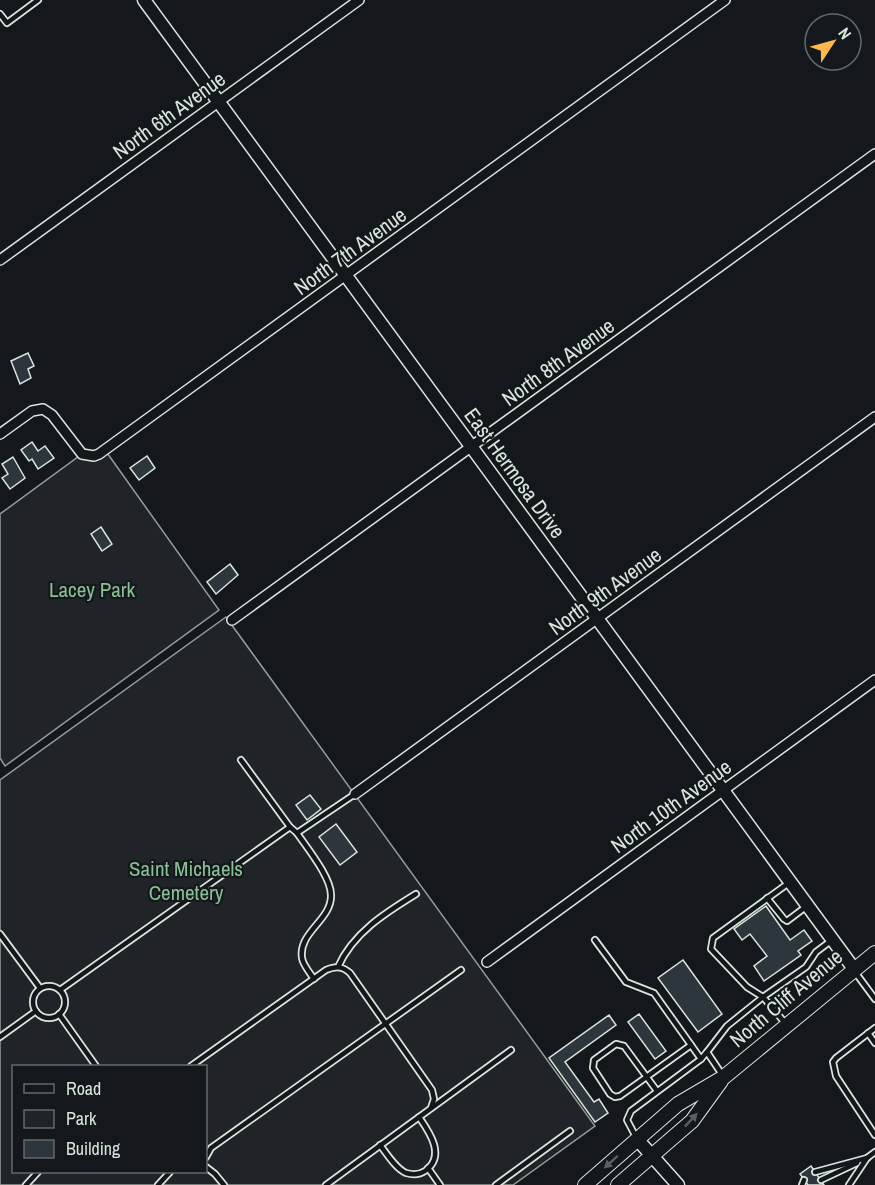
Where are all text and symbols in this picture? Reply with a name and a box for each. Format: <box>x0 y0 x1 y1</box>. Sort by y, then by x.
north arrow <box>803 12 863 72</box>
text: N <box>833 23 857 43</box>
street label: North 6th Avenue <box>107 64 231 166</box>
street label: North 7th Avenue <box>288 200 412 302</box>
street label: North 8th Avenue <box>496 311 620 413</box>
street label: East Hermosa Drive <box>458 402 572 544</box>
street label: North 9th Avenue <box>543 540 667 642</box>
park label: Lacey Park <box>49 575 135 604</box>
street label: North 10th Avenue <box>605 752 737 860</box>
park label: Saint Michaels Cemetery <box>129 854 243 907</box>
street label: North Cliff Avenue <box>723 942 849 1054</box>
legend <box>12 1065 207 1173</box>
text: Road <box>66 1076 101 1101</box>
text: Park <box>66 1106 97 1131</box>
one-way arrow <box>684 1112 698 1127</box>
text: Building <box>66 1136 121 1161</box>
one-way arrow <box>604 1155 619 1168</box>

